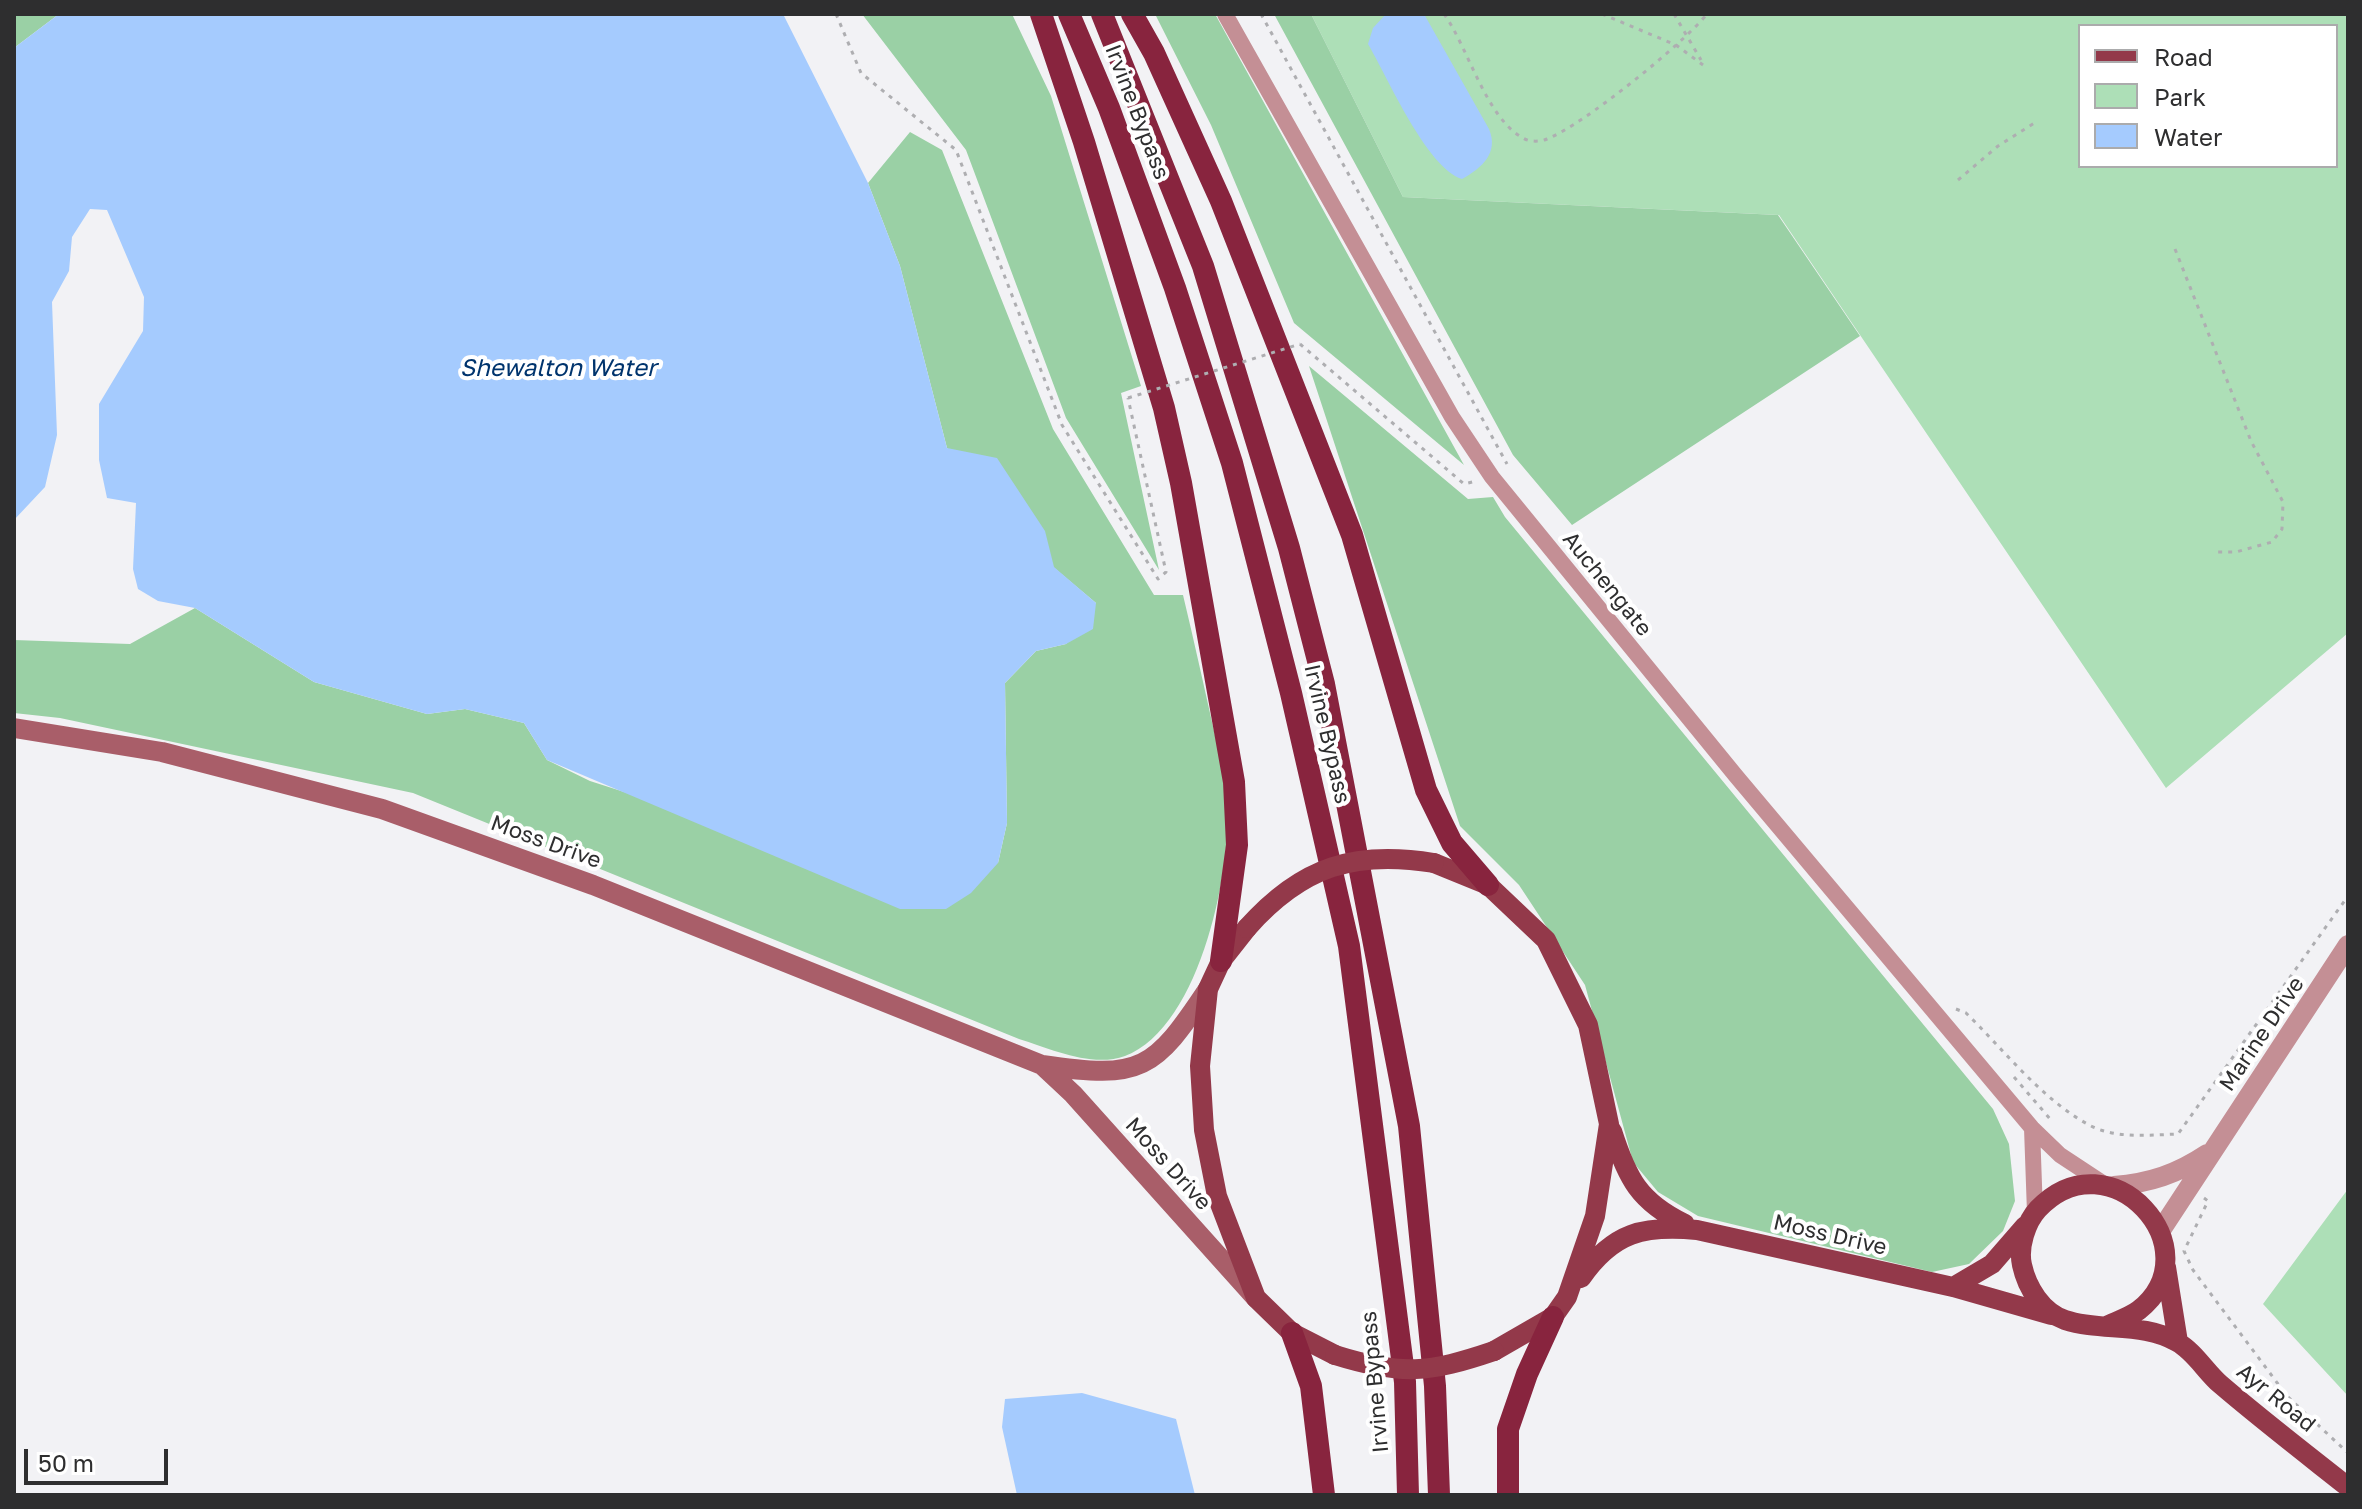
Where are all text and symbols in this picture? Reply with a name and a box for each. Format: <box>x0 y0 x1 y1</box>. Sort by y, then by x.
legend <box>2078 24 2338 168</box>
street label: Irvine Bypass <box>1099 41 1175 183</box>
text: Road <box>2154 42 2213 71</box>
text: Park <box>2154 82 2206 111</box>
text: Water <box>2154 122 2222 151</box>
water label: Shewalton Water <box>460 354 656 382</box>
street label: Auchengate <box>1557 526 1657 642</box>
street label: Irvine Bypass <box>1298 662 1356 806</box>
street label: Moss Drive <box>487 810 605 874</box>
street label: Marine Drive <box>2214 972 2310 1096</box>
street label: Moss Drive <box>1120 1112 1216 1216</box>
street label: Moss Drive <box>1771 1209 1889 1261</box>
street label: Irvine Bypass <box>1356 1310 1394 1454</box>
street label: Ayr Road <box>2231 1358 2321 1438</box>
scale bar <box>28 1433 172 1483</box>
text: 50 m <box>38 1448 94 1477</box>

